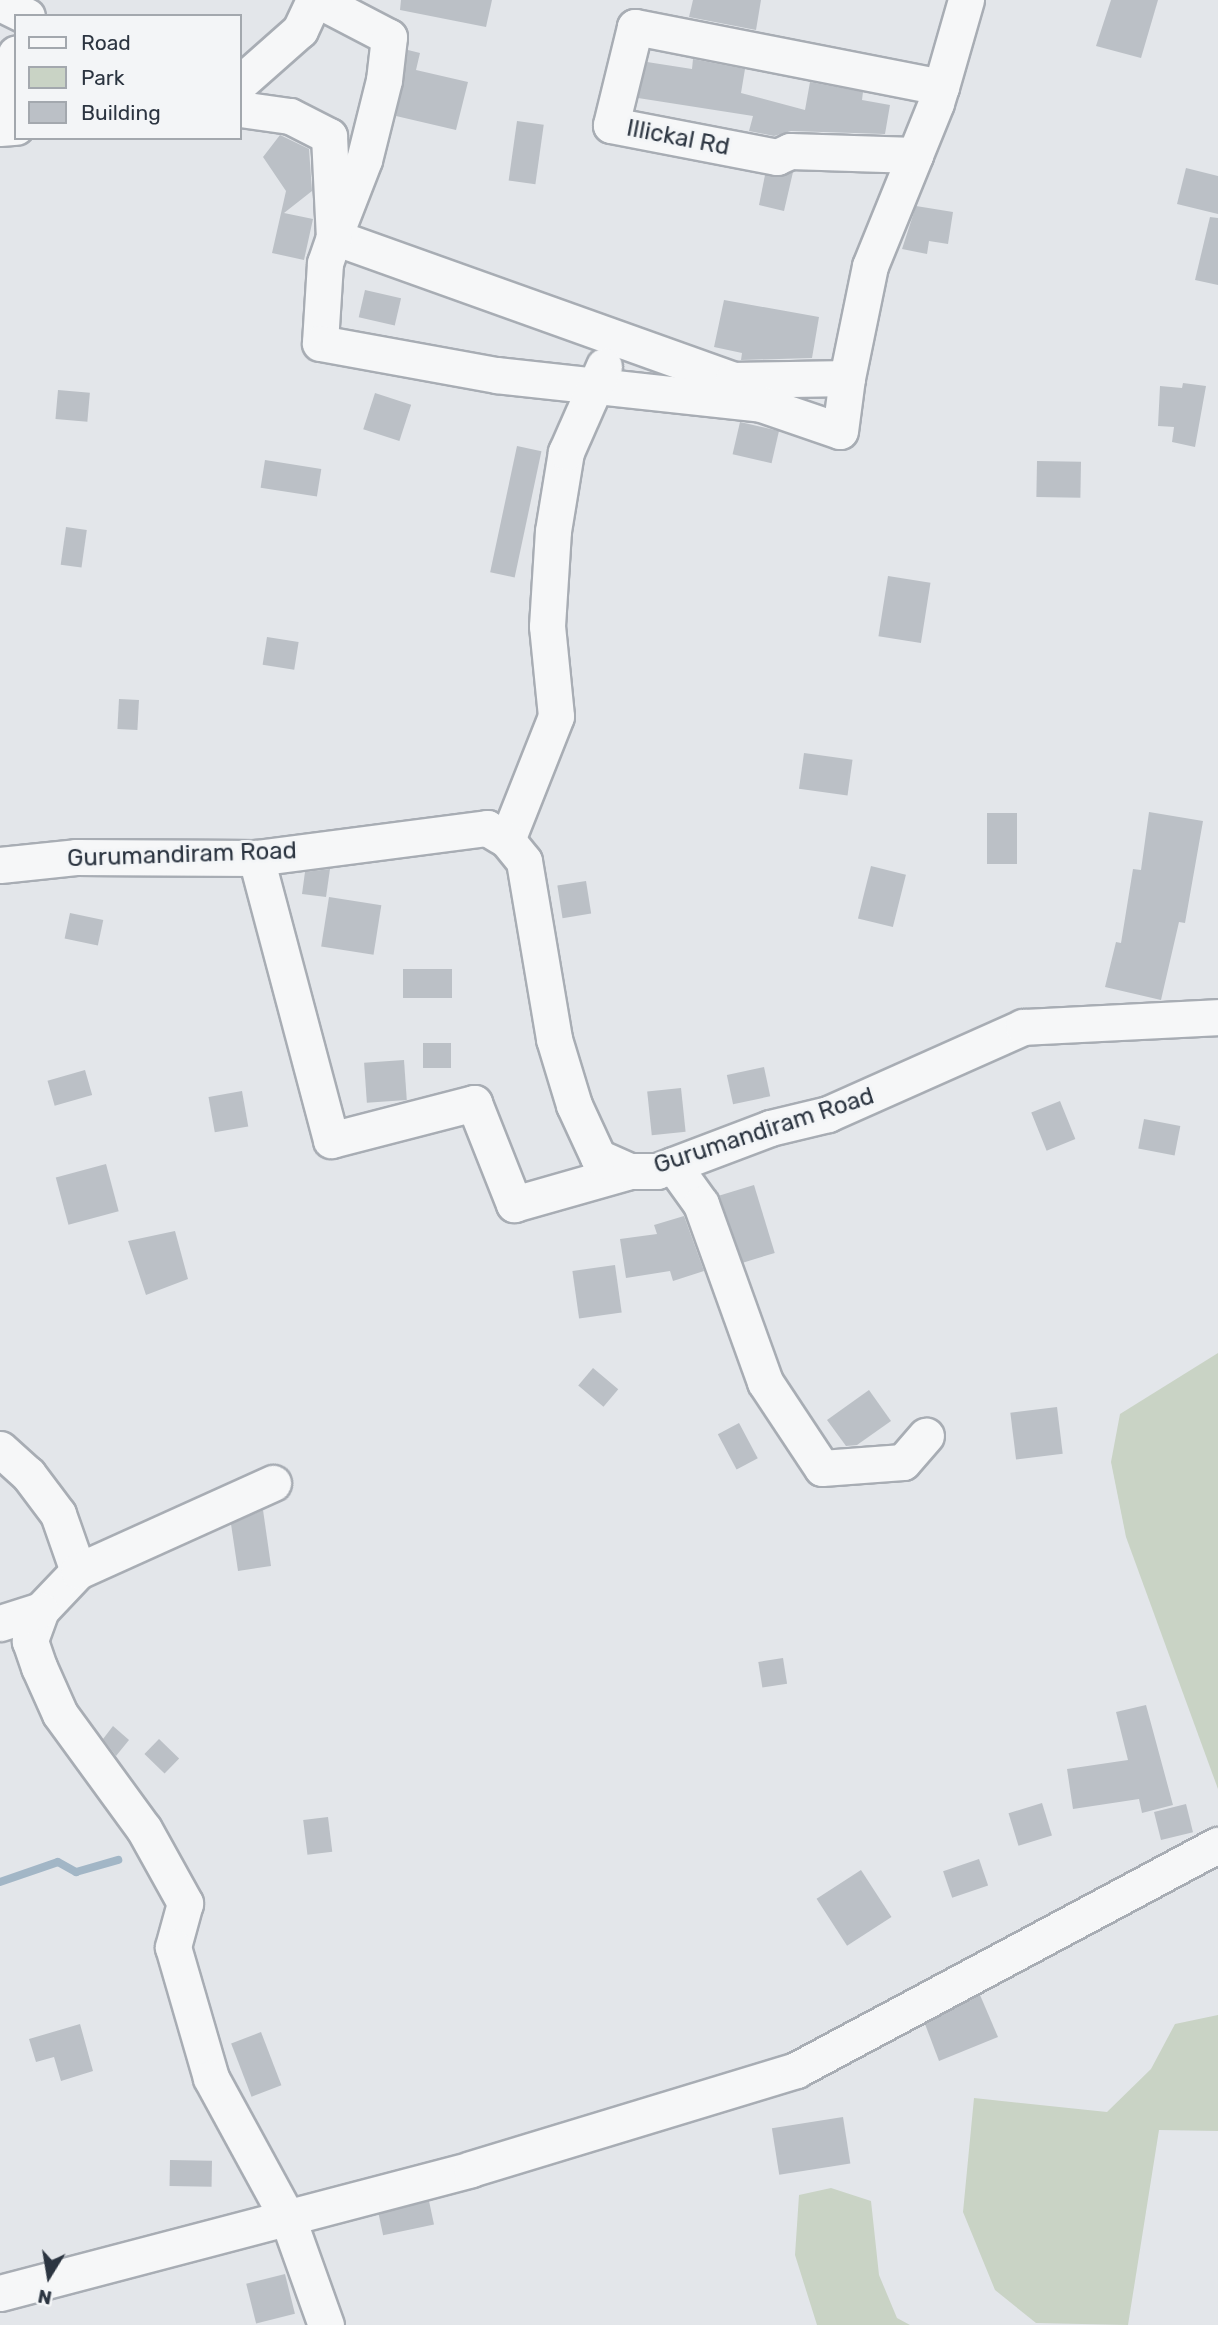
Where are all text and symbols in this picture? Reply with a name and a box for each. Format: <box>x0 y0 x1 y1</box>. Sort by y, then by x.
legend <box>14 14 242 140</box>
text: Road <box>81 30 131 55</box>
text: Park <box>81 65 125 90</box>
text: Building <box>81 100 161 125</box>
street label: Illickal Rd <box>624 114 732 162</box>
street label: Gurumandiram Road <box>67 837 297 873</box>
street label: Gurumandiram Road <box>650 1082 878 1180</box>
north arrow <box>14 2241 84 2311</box>
text: N <box>36 2285 54 2310</box>

